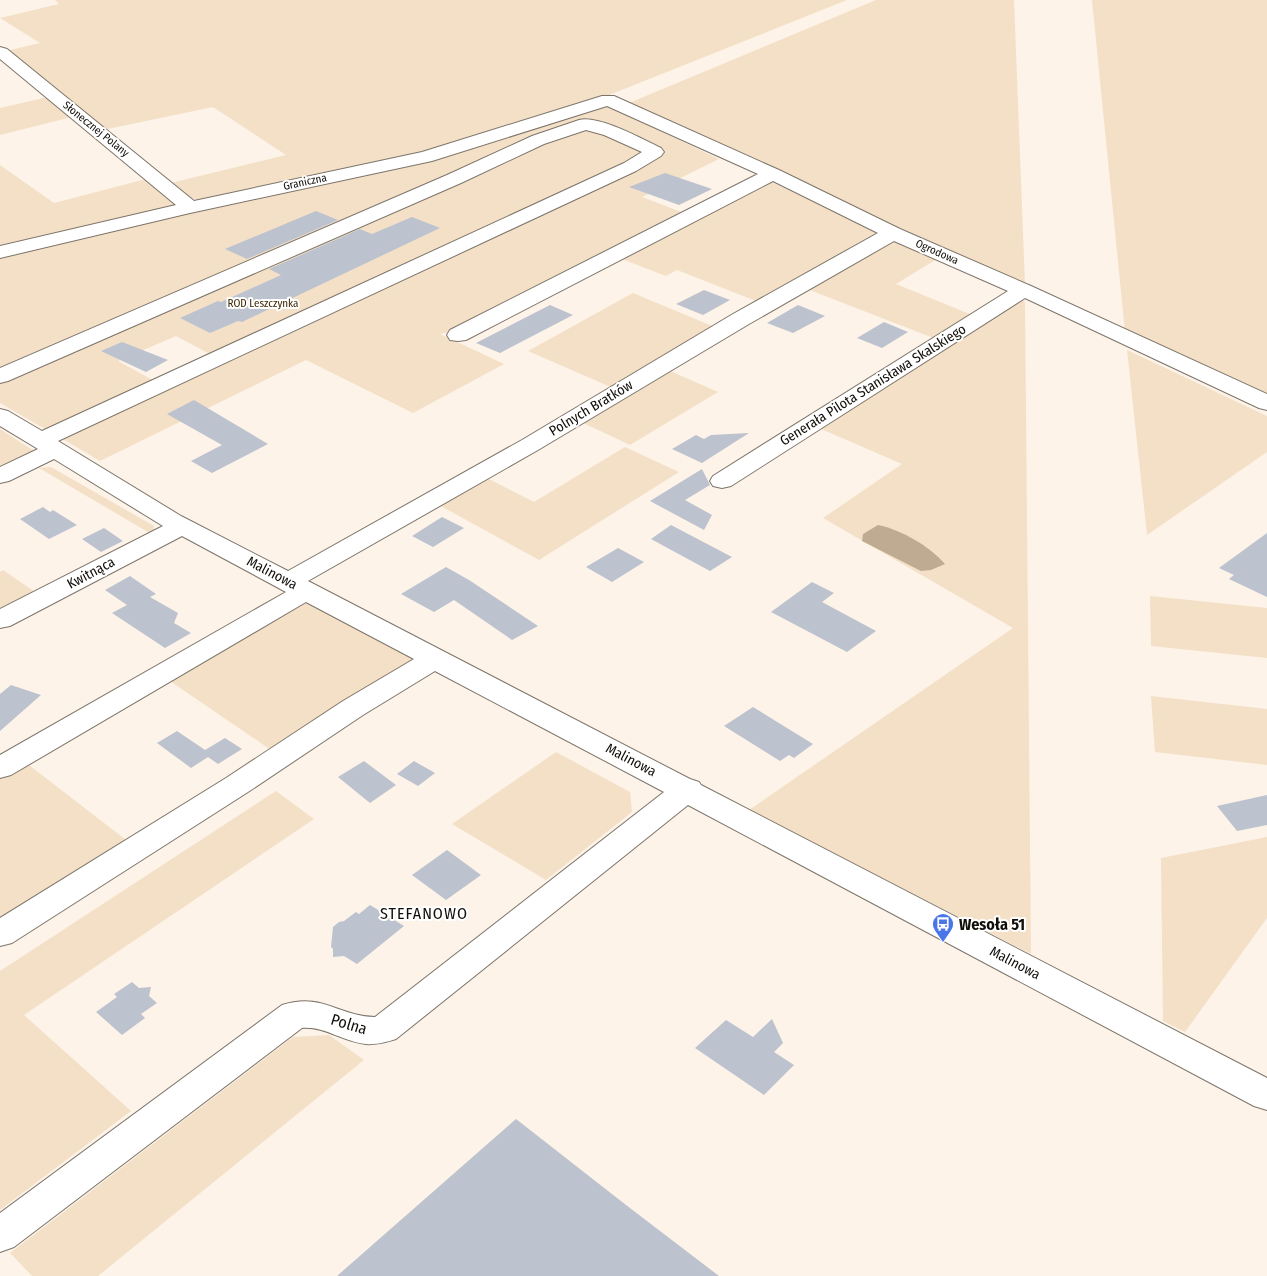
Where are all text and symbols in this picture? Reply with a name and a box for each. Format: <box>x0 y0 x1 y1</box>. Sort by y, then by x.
street label: Słonecznej Polany <box>60 98 132 160</box>
street label: Graniczna <box>282 171 328 193</box>
street label: Ogrodowa <box>914 237 960 267</box>
park label: ROD Leszczynka <box>228 297 298 310</box>
street label: Generała Pilota Stanisława Skalskiego <box>777 321 969 449</box>
street label: Polnych Bratków <box>546 376 636 440</box>
street label: Kwitnąca <box>64 553 118 593</box>
street label: Malinowa <box>244 553 300 593</box>
street label: Malinowa <box>603 740 659 780</box>
district label: STEFANOWO <box>380 904 468 923</box>
bus stop icon: Wesoła 51 <box>931 912 955 943</box>
place label: Wesoła 51 <box>959 915 1025 934</box>
street label: Malinowa <box>987 943 1043 983</box>
street label: Polna <box>329 1010 370 1039</box>

